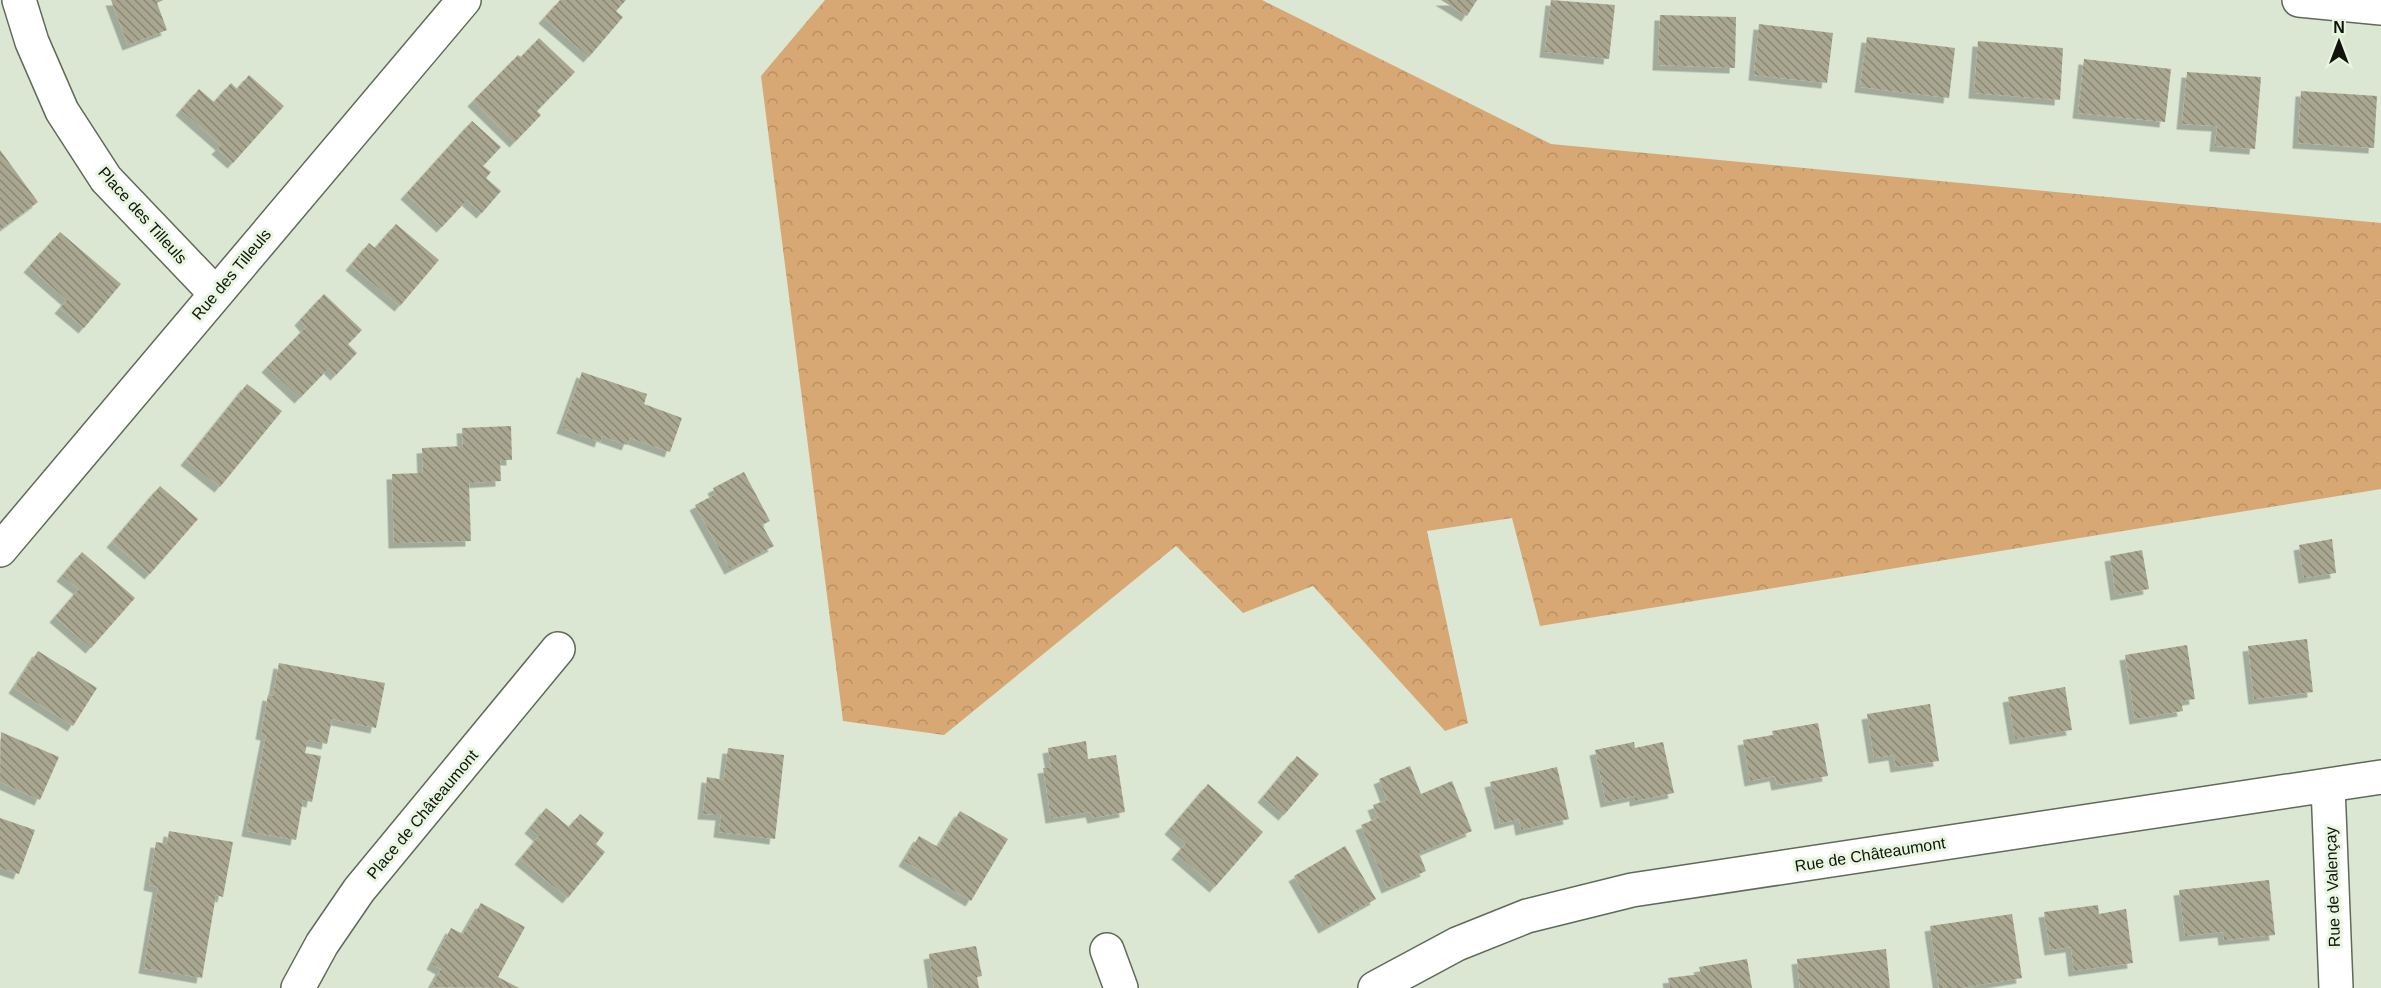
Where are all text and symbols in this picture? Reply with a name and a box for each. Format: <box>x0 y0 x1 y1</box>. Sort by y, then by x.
north arrow <box>2309 12 2369 72</box>
text: N <box>2333 19 2345 36</box>
street label: Place des Tilleuls <box>95 164 190 267</box>
street label: Rue des Tilleuls <box>189 226 274 323</box>
street label: Place de Châteaumont <box>364 746 482 882</box>
street label: Rue de Valençay <box>2322 826 2343 948</box>
street label: Rue de Châteaumont <box>1794 834 1947 875</box>

